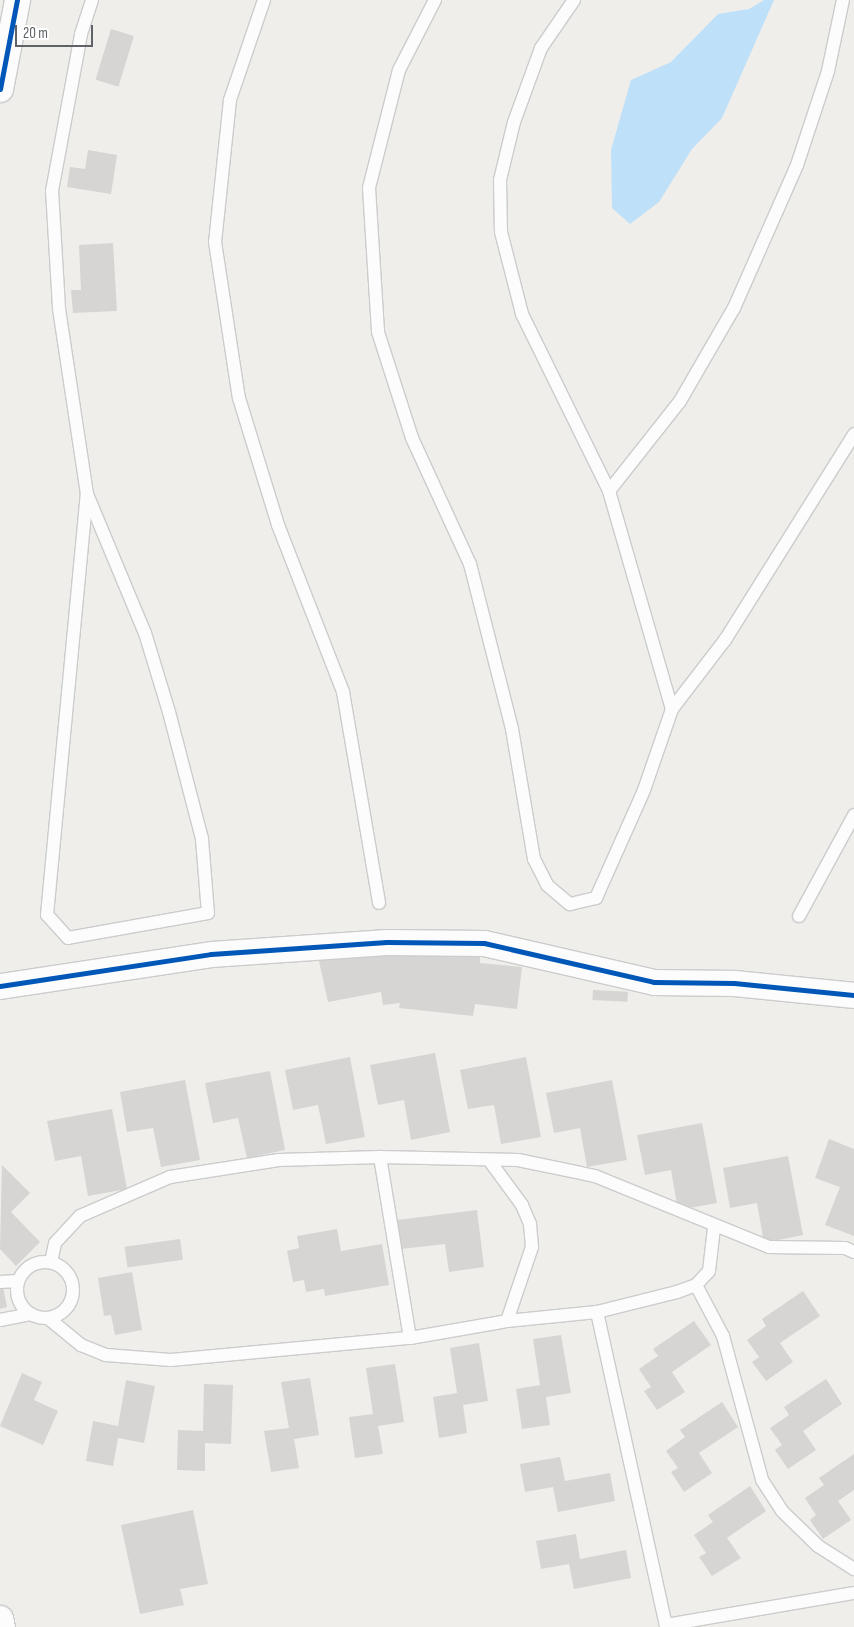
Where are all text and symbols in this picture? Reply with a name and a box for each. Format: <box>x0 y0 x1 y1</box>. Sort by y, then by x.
scale bar <box>18 15 95 47</box>
text: 20 m <box>23 24 48 43</box>

